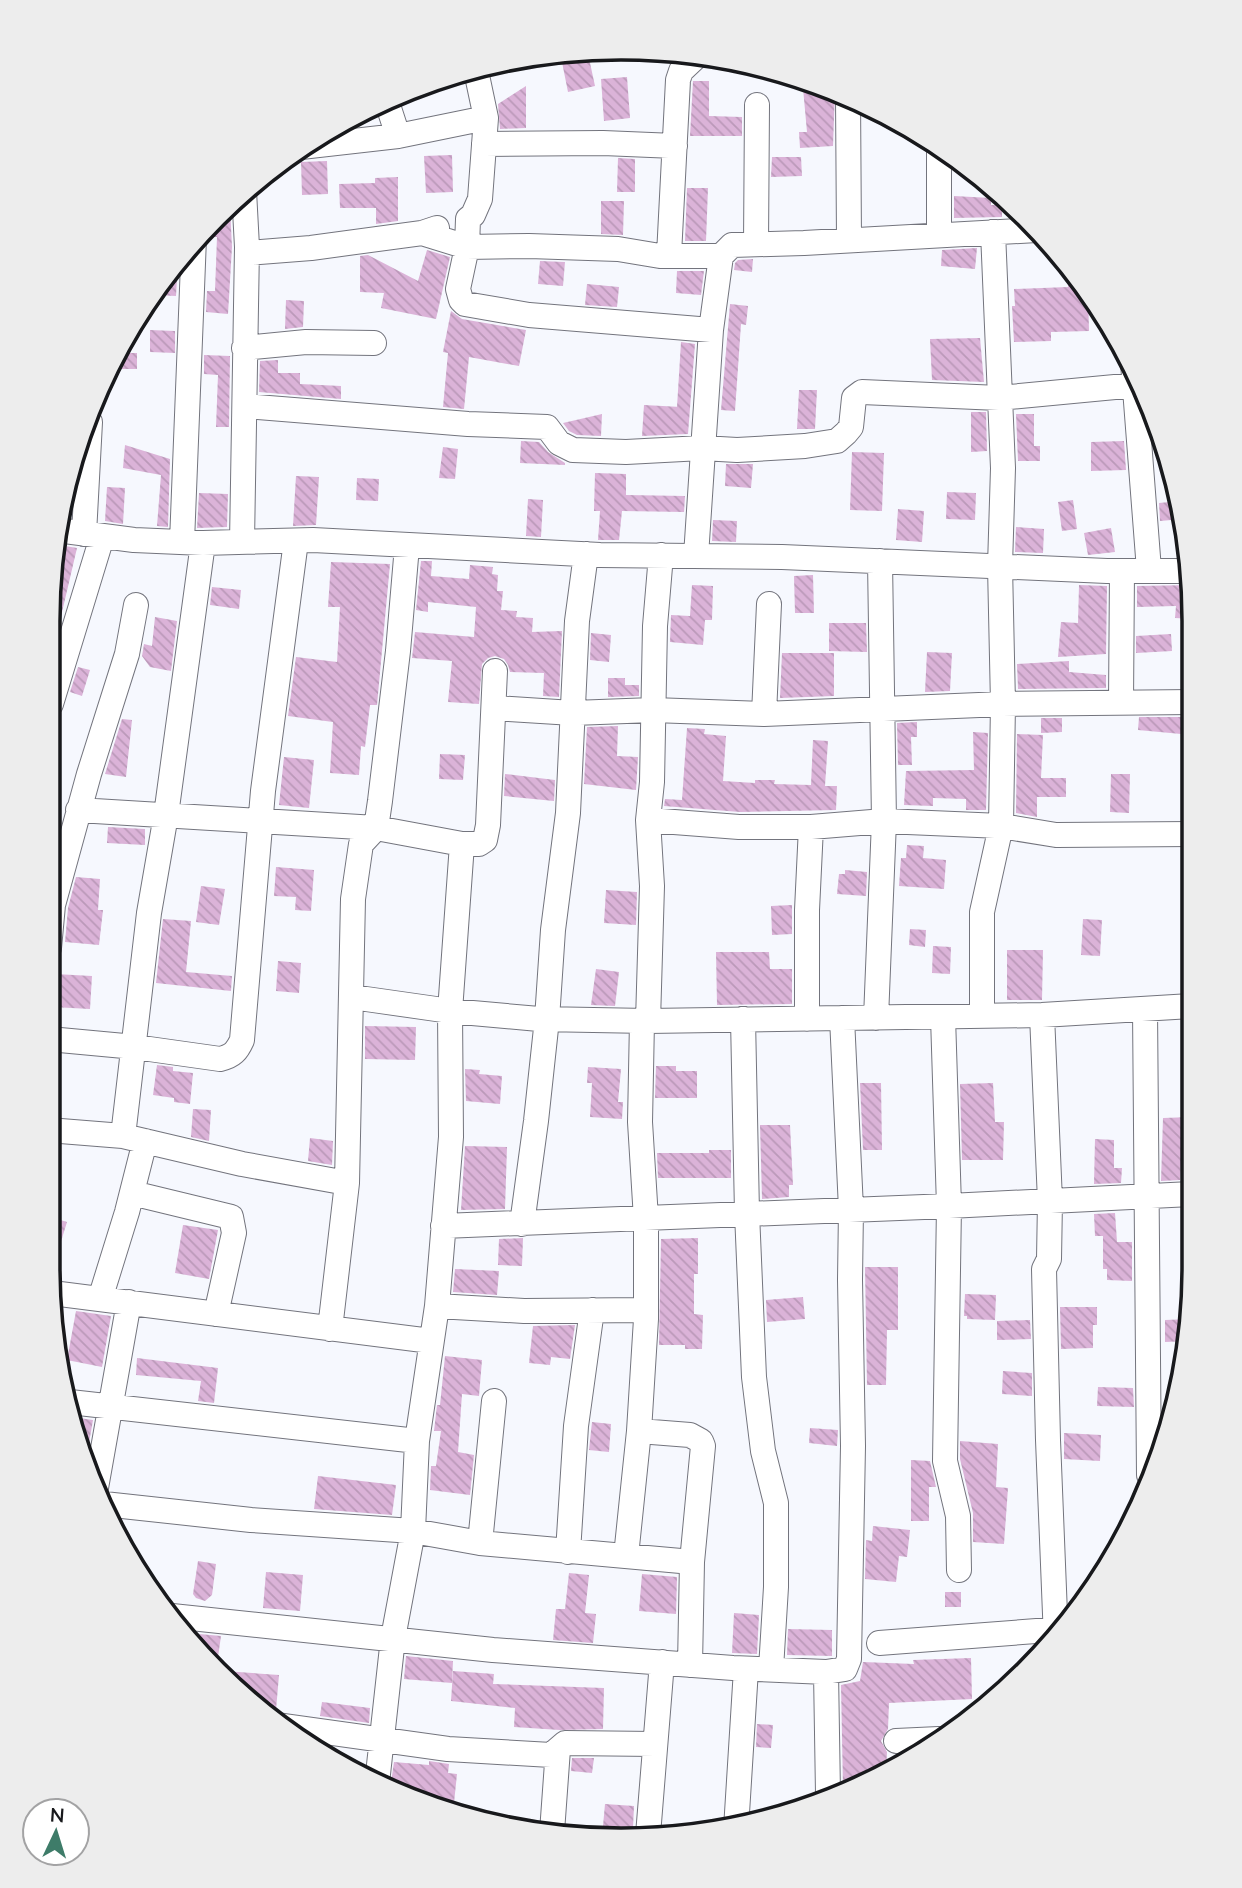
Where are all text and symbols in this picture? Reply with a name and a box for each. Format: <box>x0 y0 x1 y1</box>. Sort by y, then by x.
north arrow <box>21 1797 91 1867</box>
text: N <box>49 1803 65 1827</box>

